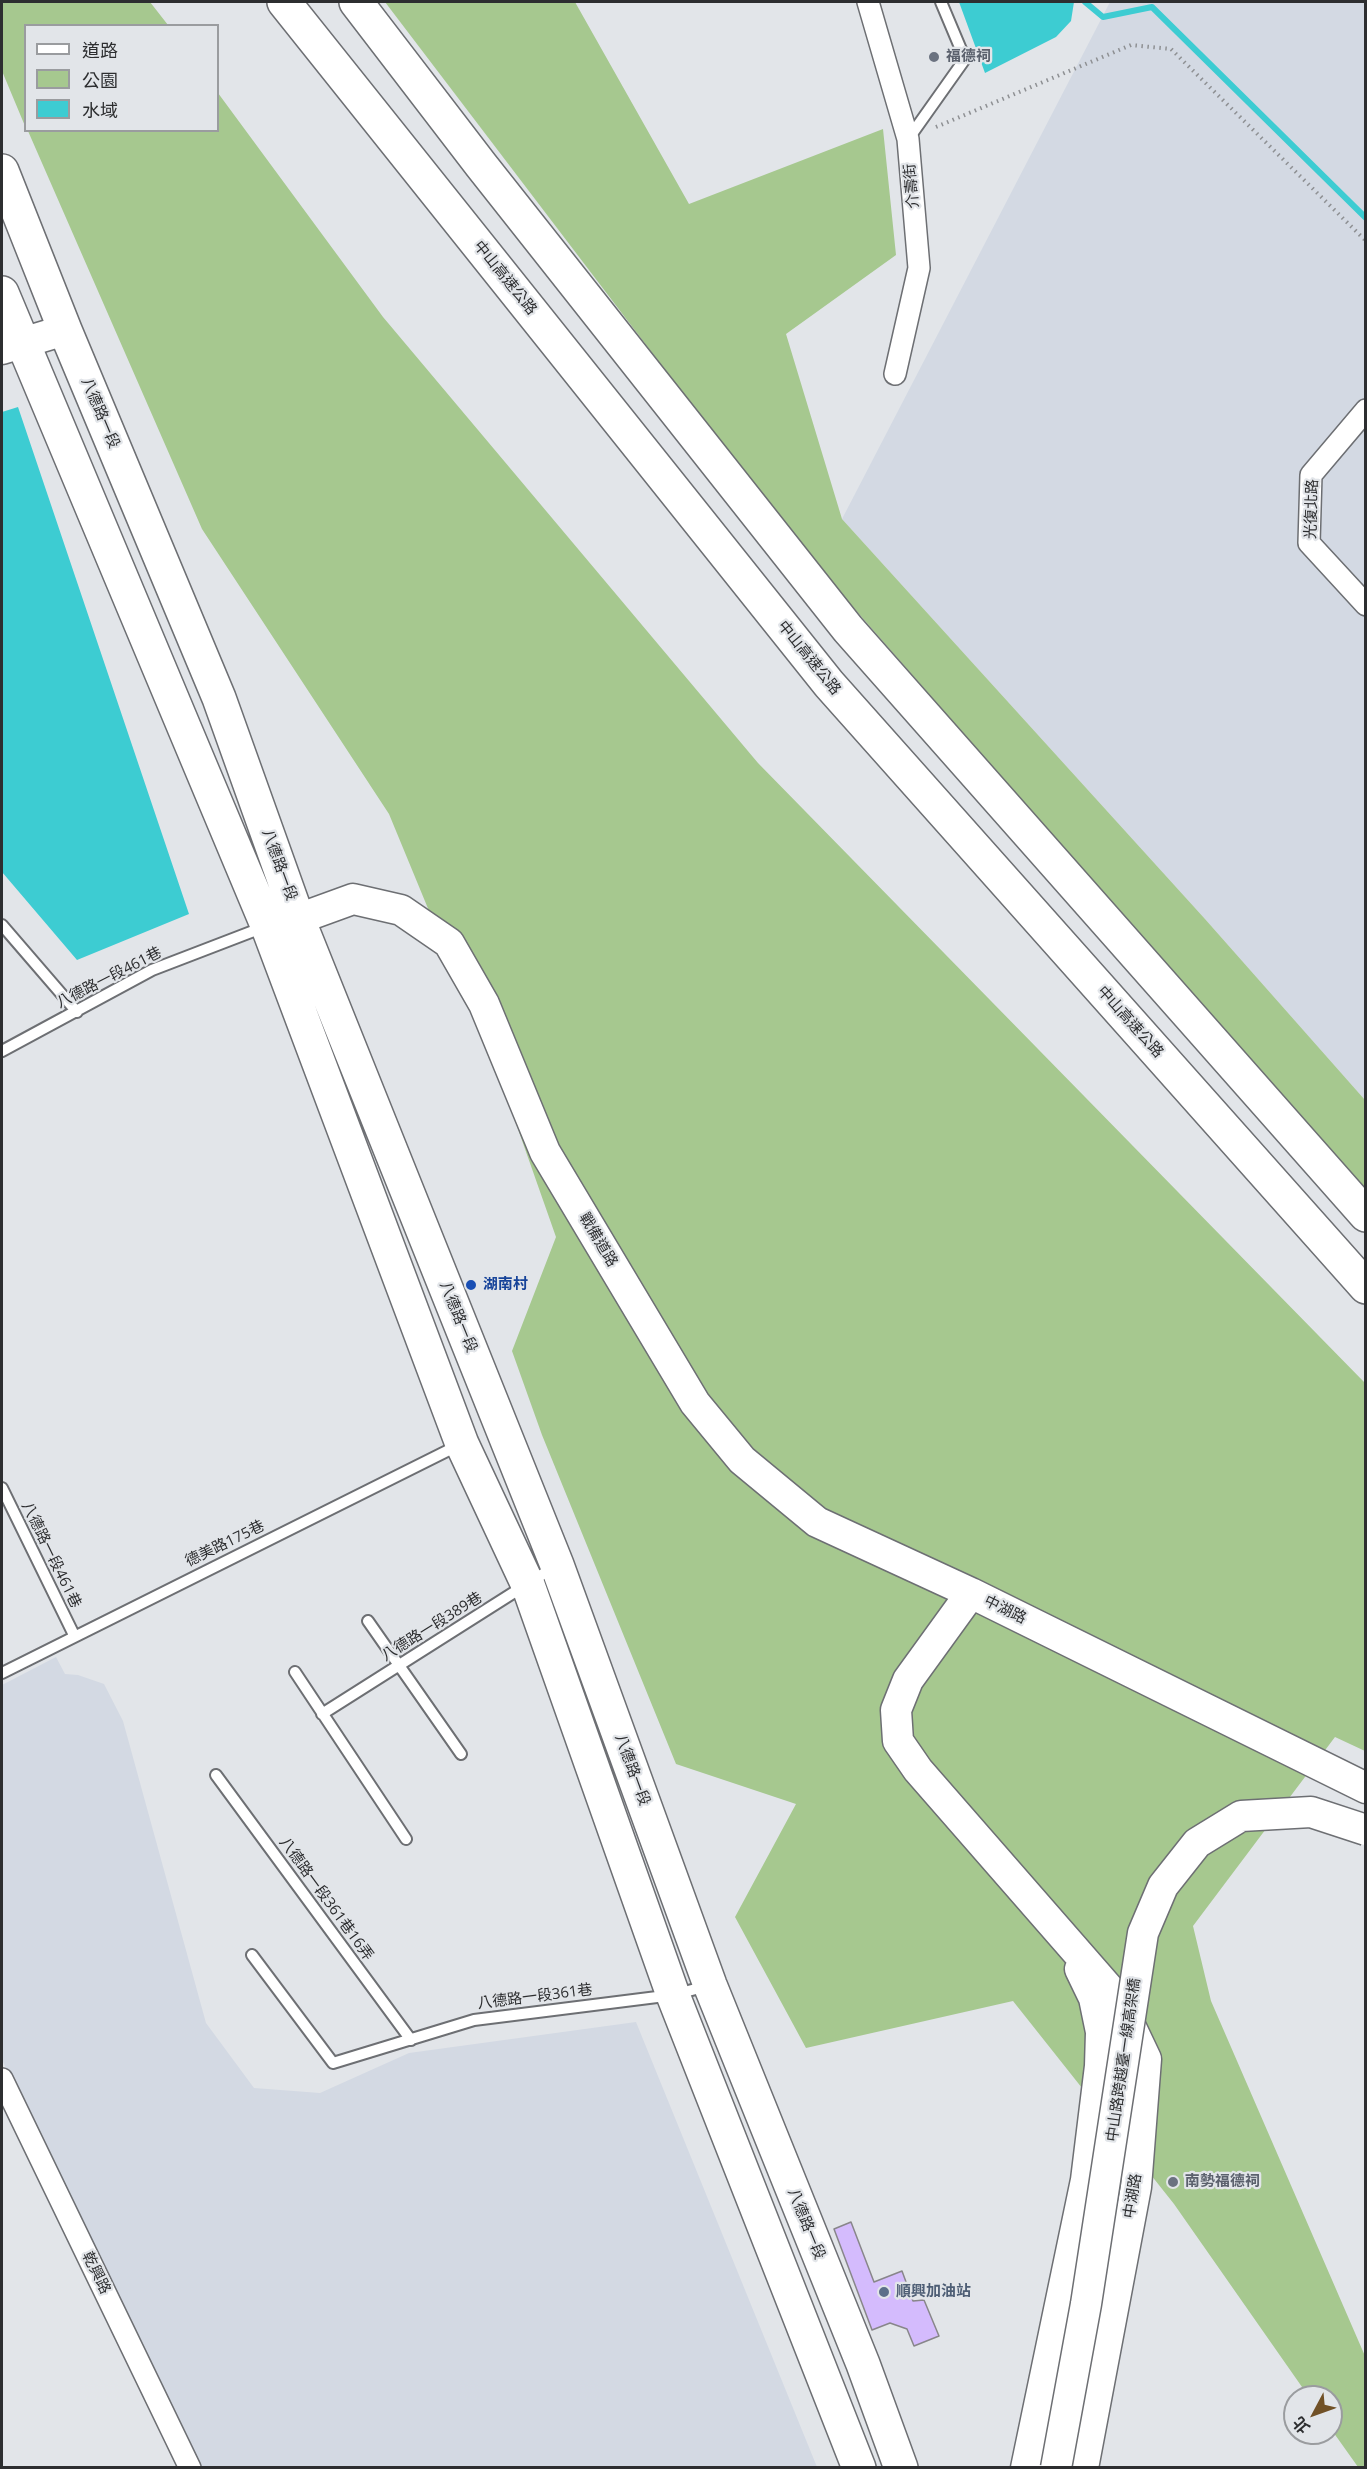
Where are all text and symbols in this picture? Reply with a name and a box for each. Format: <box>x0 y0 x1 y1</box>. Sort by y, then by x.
legend <box>24 24 219 132</box>
text: 道路 <box>82 38 118 62</box>
place label: 福德祠 <box>946 48 991 66</box>
marker: 福德祠 <box>927 50 941 64</box>
text: 公園 <box>82 68 118 92</box>
text: 水域 <box>82 98 118 122</box>
street label: 介壽街 <box>901 163 923 209</box>
street label: 中山高速公路 <box>470 237 540 319</box>
street label: 八德路一段 <box>77 375 123 451</box>
street label: 光復北路 <box>1302 479 1322 539</box>
street label: 中山高速公路 <box>774 617 844 699</box>
street label: 八德路一段 <box>258 827 300 903</box>
street label: 八德路一段461巷 <box>53 944 165 1012</box>
street label: 中山高速公路 <box>1093 983 1167 1061</box>
street label: 戰備道路 <box>575 1210 621 1270</box>
place label: 湖南村 <box>483 1276 528 1294</box>
marker: 湖南村 <box>464 1278 478 1292</box>
street label: 八德路一段 <box>436 1279 480 1355</box>
street label: 八德路一段461巷 <box>18 1499 84 1611</box>
street label: 德美路175巷 <box>183 1517 267 1571</box>
street label: 八德路一段389巷 <box>378 1589 486 1665</box>
street label: 中湖路 <box>981 1592 1029 1628</box>
street label: 八德路一段 <box>611 1732 653 1808</box>
street label: 八德路一段361巷16弄 <box>275 1834 377 1964</box>
street label: 中山路跨越臺一線高架橋 <box>1104 1977 1144 2143</box>
street label: 八德路一段361巷 <box>476 1981 594 2013</box>
street label: 中湖路 <box>1121 2172 1145 2220</box>
place label: 南勢福德祠 <box>1185 2173 1260 2191</box>
marker: 南勢福德祠 <box>1166 2175 1180 2189</box>
street label: 八德路一段 <box>784 2186 828 2262</box>
street label: 乾興路 <box>78 2249 114 2297</box>
place label: 順興加油站 <box>896 2283 971 2301</box>
marker: 順興加油站 <box>877 2285 891 2299</box>
north arrow <box>1283 2385 1343 2445</box>
text: 北 <box>1287 2412 1314 2439</box>

